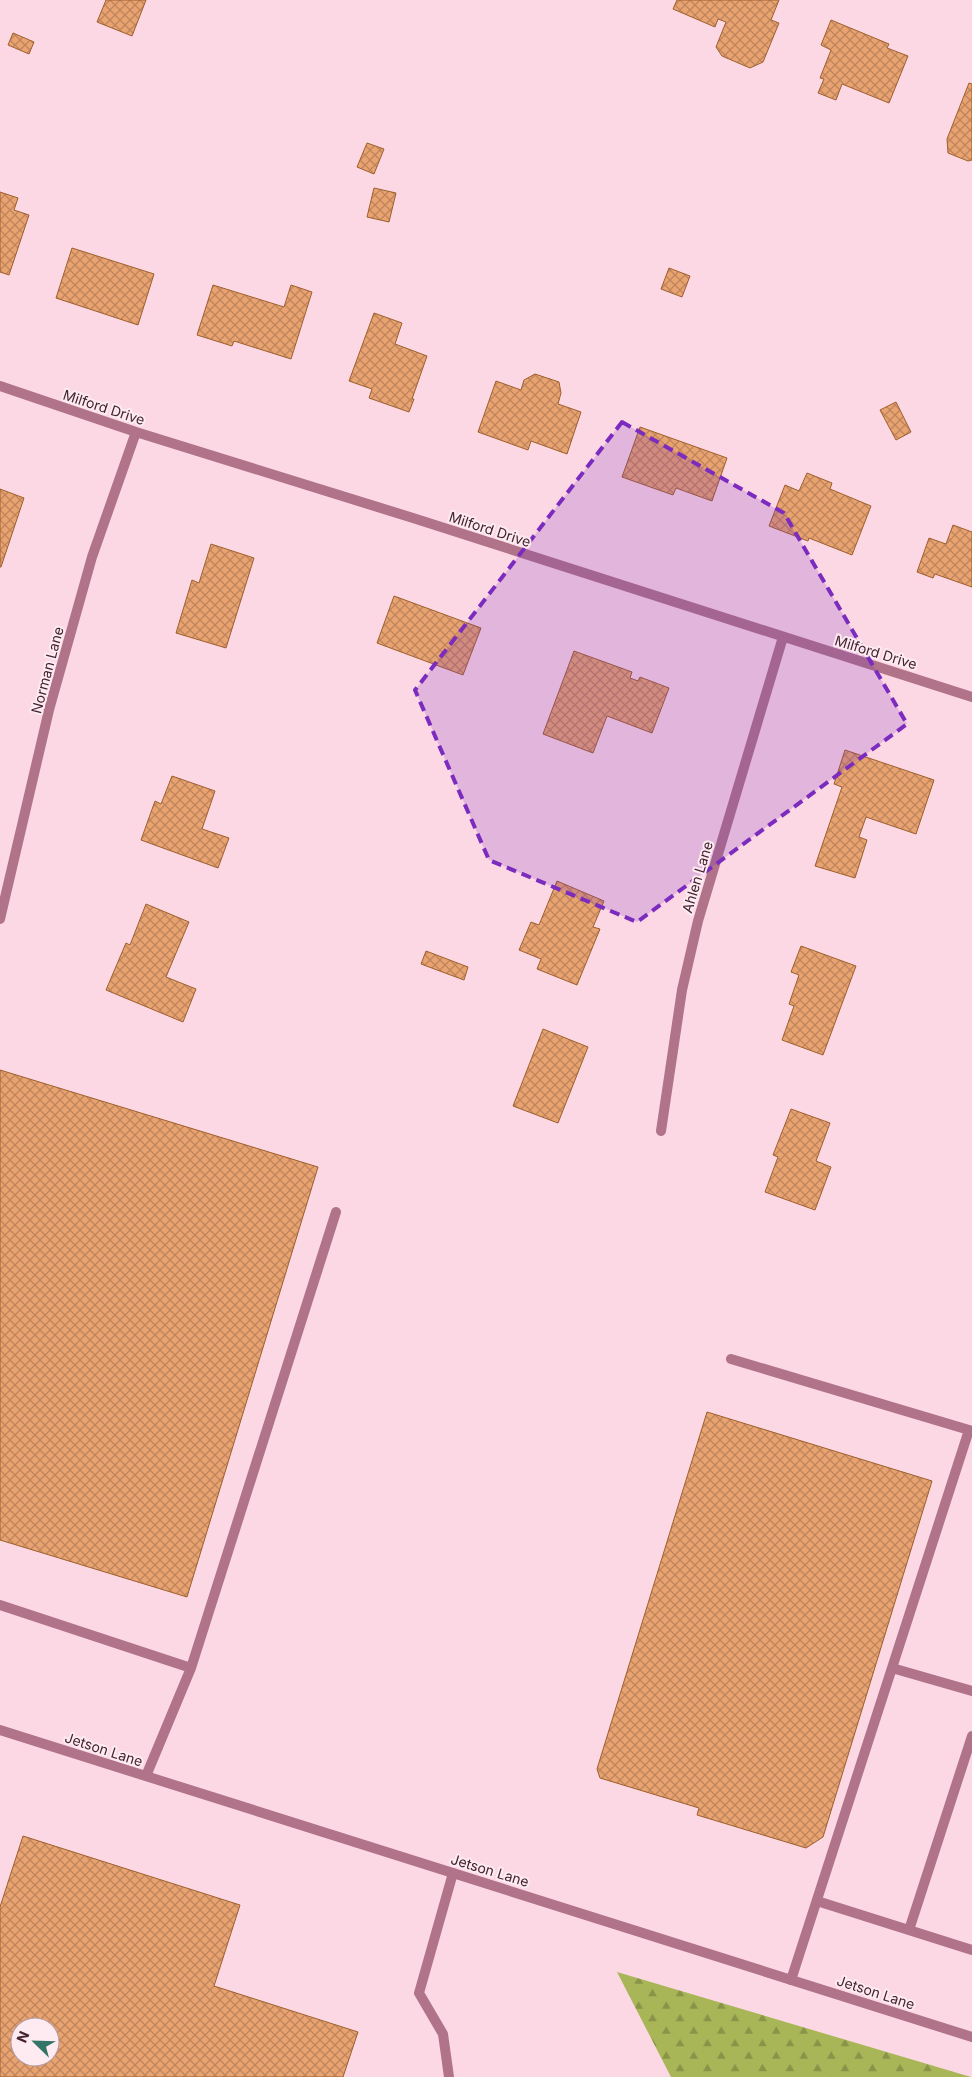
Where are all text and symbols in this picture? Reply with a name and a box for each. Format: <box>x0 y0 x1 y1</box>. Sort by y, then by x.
street label: Milford Drive <box>61 386 147 428</box>
street label: Milford Drive <box>447 508 533 550</box>
street label: Norman Lane <box>27 625 67 715</box>
street label: Milford Drive <box>833 631 919 673</box>
street label: Ahlen Lane <box>678 839 716 915</box>
street label: Jetson Lane <box>63 1728 145 1770</box>
street label: Jetson Lane <box>449 1850 531 1890</box>
street label: Jetson Lane <box>835 1971 917 2013</box>
north arrow <box>10 2017 60 2067</box>
text: N <box>13 2028 32 2045</box>

